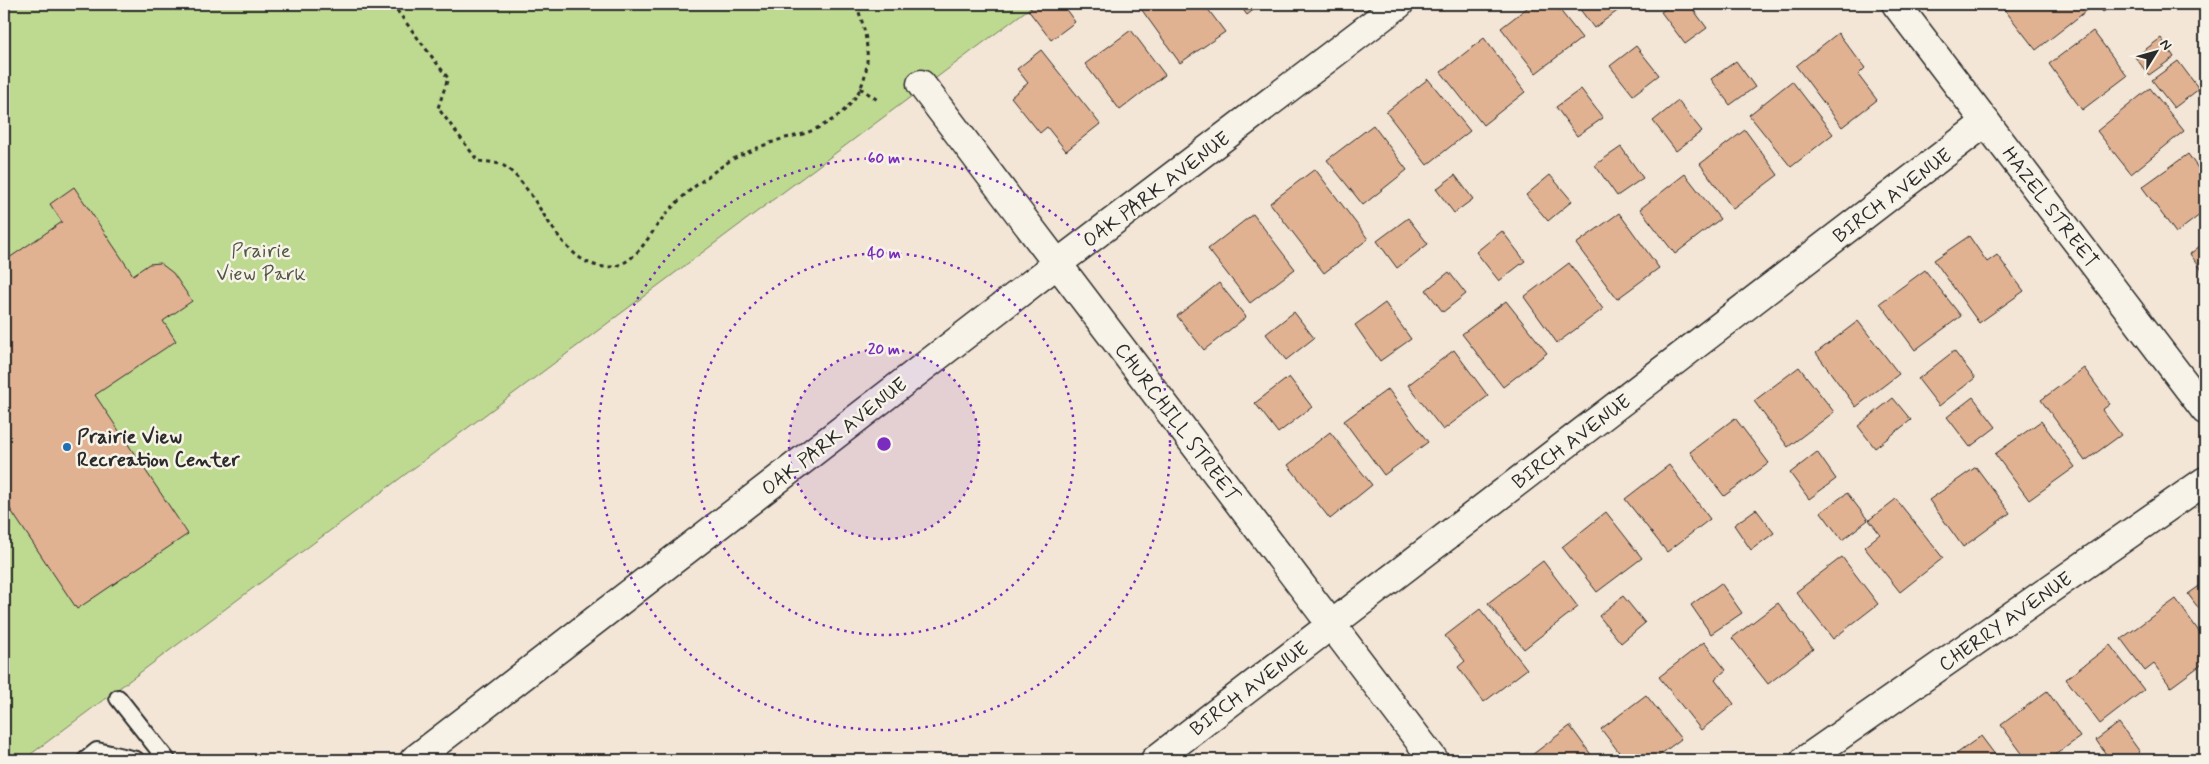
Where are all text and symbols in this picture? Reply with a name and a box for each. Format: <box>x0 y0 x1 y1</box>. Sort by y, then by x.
north arrow <box>2132 28 2182 78</box>
text: N <box>2156 36 2176 54</box>
street label: OAK PARK AVENUE <box>1078 126 1236 255</box>
street label: HAZEL STREET <box>1995 142 2104 274</box>
street label: BIRCH AVENUE <box>1828 143 1958 250</box>
text: 60 m <box>868 149 900 169</box>
park label: Prairie View Park <box>216 238 306 288</box>
text: 40 m <box>867 244 901 264</box>
street label: CHURCHILL STREET <box>1108 338 1247 509</box>
text: 20 m <box>868 340 900 360</box>
street label: OAK PARK AVENUE <box>756 372 913 503</box>
street label: BIRCH AVENUE <box>1507 389 1637 496</box>
place label: Prairie View Recreation Center <box>77 424 240 474</box>
centre of rings <box>875 435 893 453</box>
marker: Prairie View Recreation Center <box>61 441 73 453</box>
street label: CHERRY AVENUE <box>1934 566 2078 678</box>
street label: BIRCH AVENUE <box>1185 636 1315 743</box>

